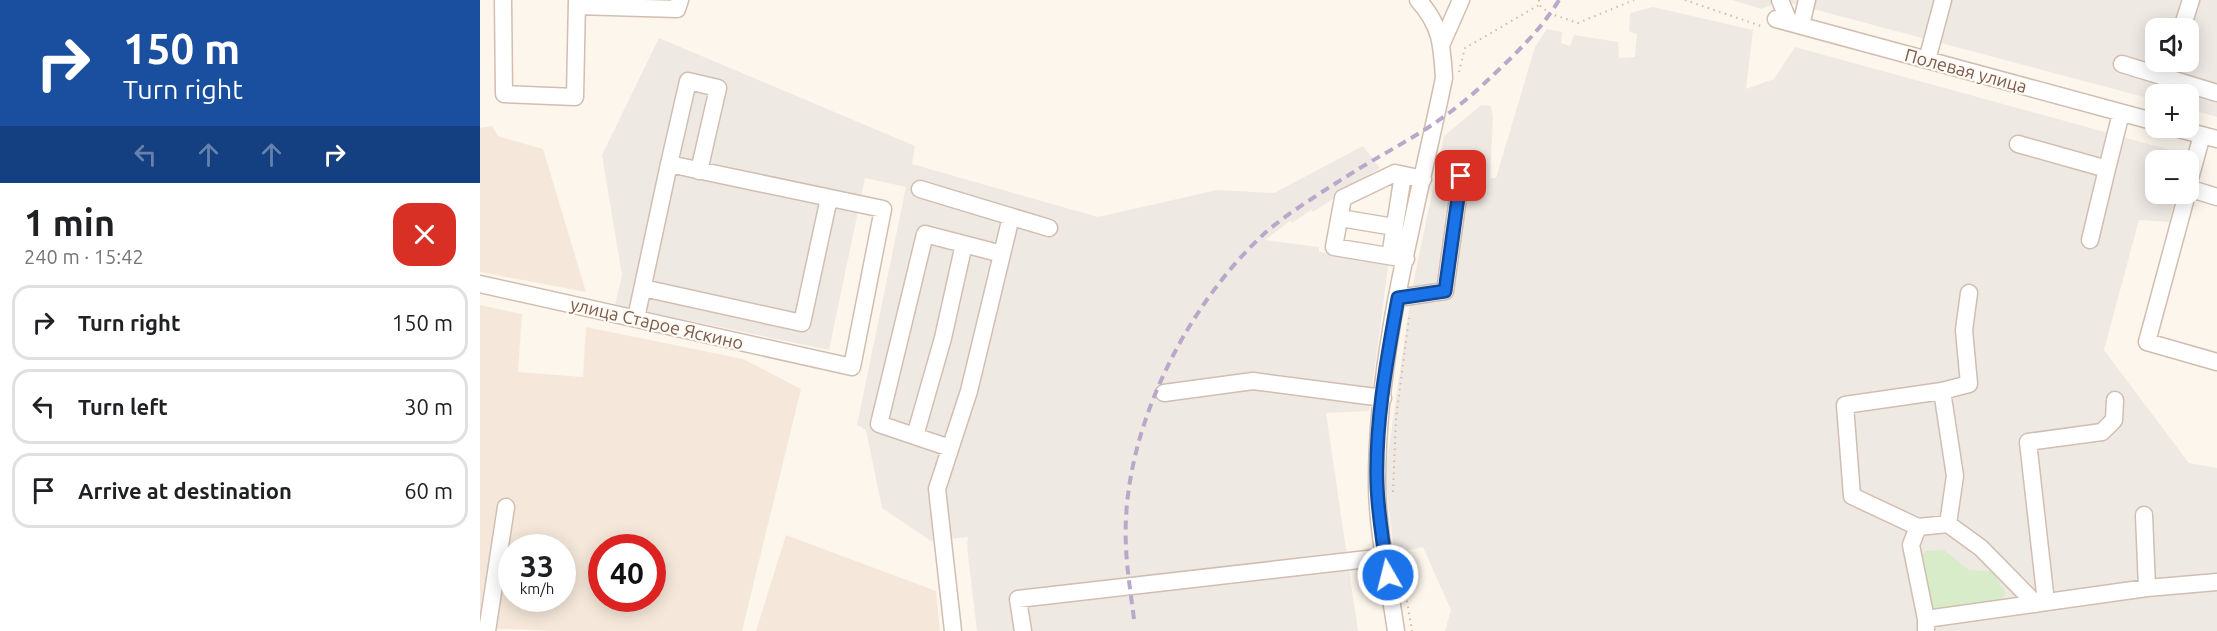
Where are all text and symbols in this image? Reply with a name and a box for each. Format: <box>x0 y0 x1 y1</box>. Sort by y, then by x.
map controls <box>2145 18 2199 204</box>
button: sound <box>2145 18 2199 72</box>
icon: right <box>24 24 102 102</box>
text: 150 m <box>123 25 240 72</box>
street label: Полевая улица <box>1903 44 2029 96</box>
text: Turn right <box>123 74 243 104</box>
button: + <box>2145 84 2199 138</box>
icon: left <box>129 138 162 171</box>
icon: ahead <box>192 138 225 171</box>
icon: ahead <box>255 138 288 171</box>
icon: right <box>318 138 351 171</box>
pin <box>1435 150 1486 201</box>
button: − <box>2145 150 2199 204</box>
icon: arrive <box>1444 159 1477 192</box>
text: 1 min <box>24 202 115 243</box>
button: close <box>393 203 456 266</box>
text: 240 m · 15:42 <box>24 245 144 268</box>
street label: улица Старое Яскино <box>569 293 745 353</box>
icon: right <box>27 306 60 339</box>
text: Turn right <box>78 310 180 335</box>
text: 150 m <box>392 310 453 335</box>
icon: left <box>27 390 60 423</box>
text: Turn left <box>78 394 168 419</box>
text: 30 m <box>404 394 453 419</box>
icon: arrive <box>27 474 60 507</box>
text: Arrive at destination <box>78 478 292 503</box>
text: 60 m <box>404 478 453 503</box>
speed limit sign: 40 <box>588 534 666 612</box>
position arrow <box>1356 543 1420 607</box>
text: 33 <box>520 549 554 583</box>
text: km/h <box>520 580 554 597</box>

